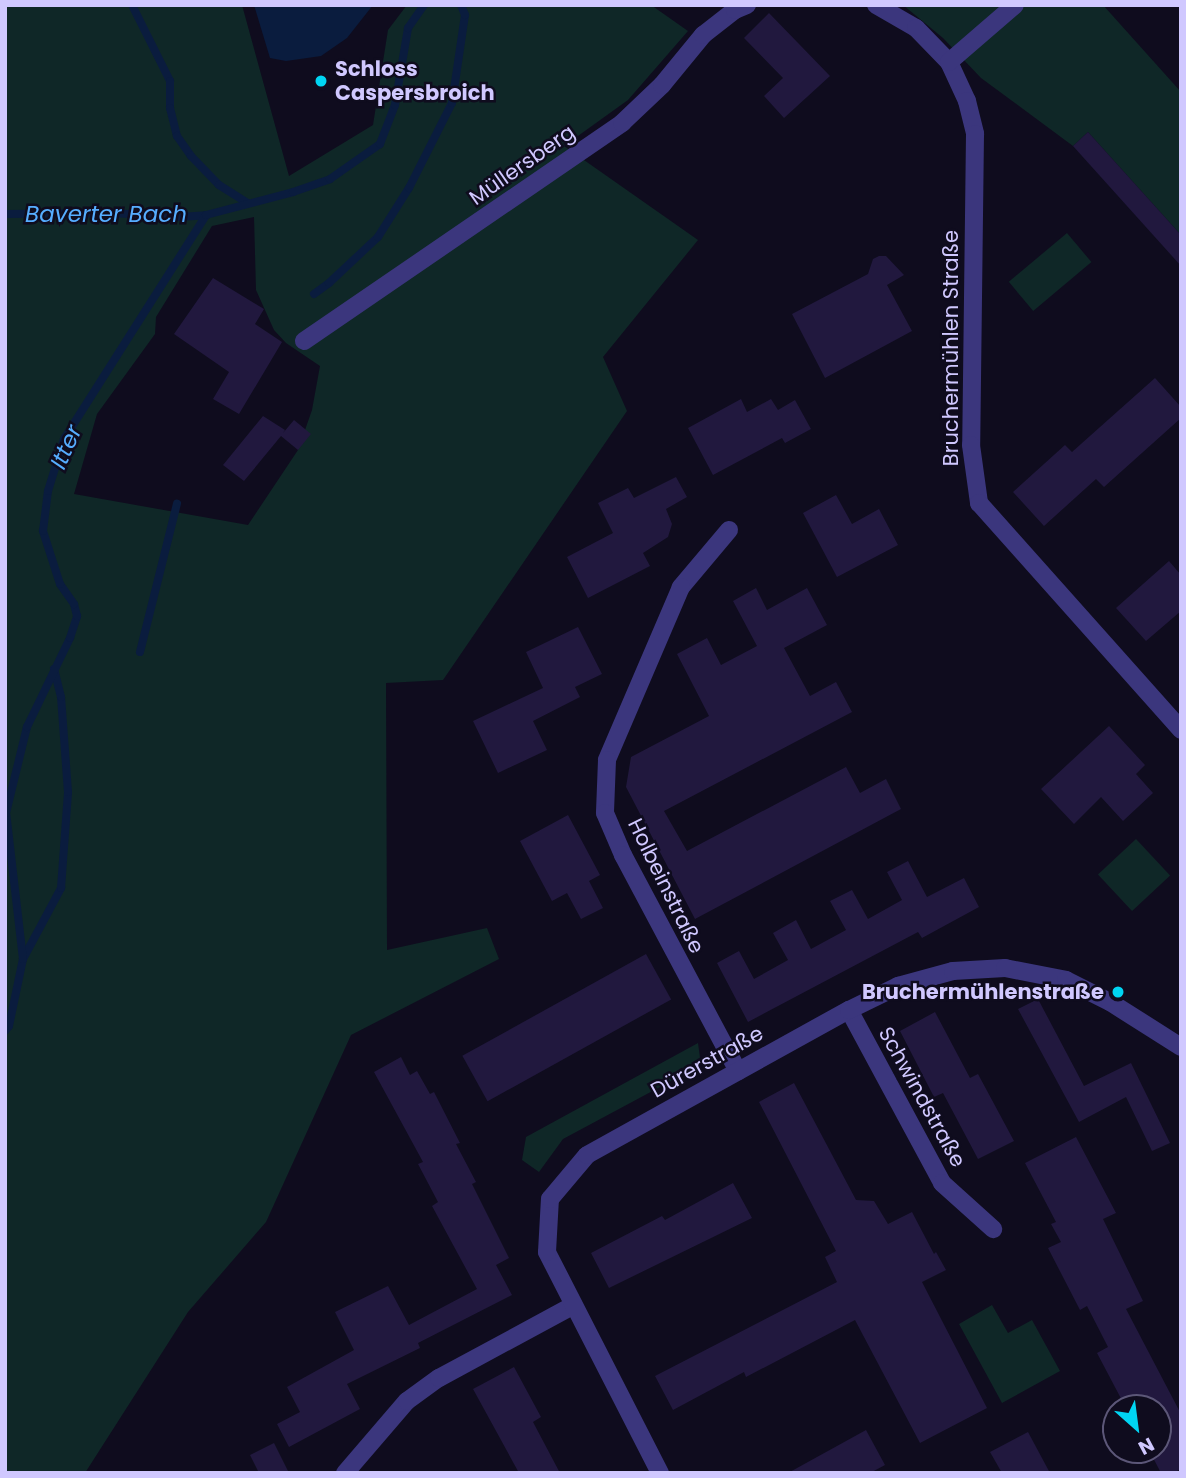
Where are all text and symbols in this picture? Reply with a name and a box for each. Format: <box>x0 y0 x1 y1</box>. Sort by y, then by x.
place label: Schloss Caspersbroich <box>335 56 495 106</box>
marker: Schloss Caspersbroich <box>313 73 329 89</box>
street label: Müllersberg <box>464 119 580 211</box>
water label: Baverter Bach <box>25 200 187 228</box>
street label: Bruchermühlen Straße <box>938 230 964 466</box>
water label: Itter <box>44 421 88 473</box>
street label: Holbeinstraße <box>622 814 710 958</box>
place label: Bruchermühlenstraße <box>862 979 1104 1005</box>
marker: Bruchermühlenstraße <box>1110 984 1126 1000</box>
street label: Dürerstraße <box>646 1021 768 1103</box>
street label: Schwindstraße <box>873 1022 971 1172</box>
north arrow <box>1102 1394 1172 1464</box>
text: N <box>1134 1431 1159 1461</box>

